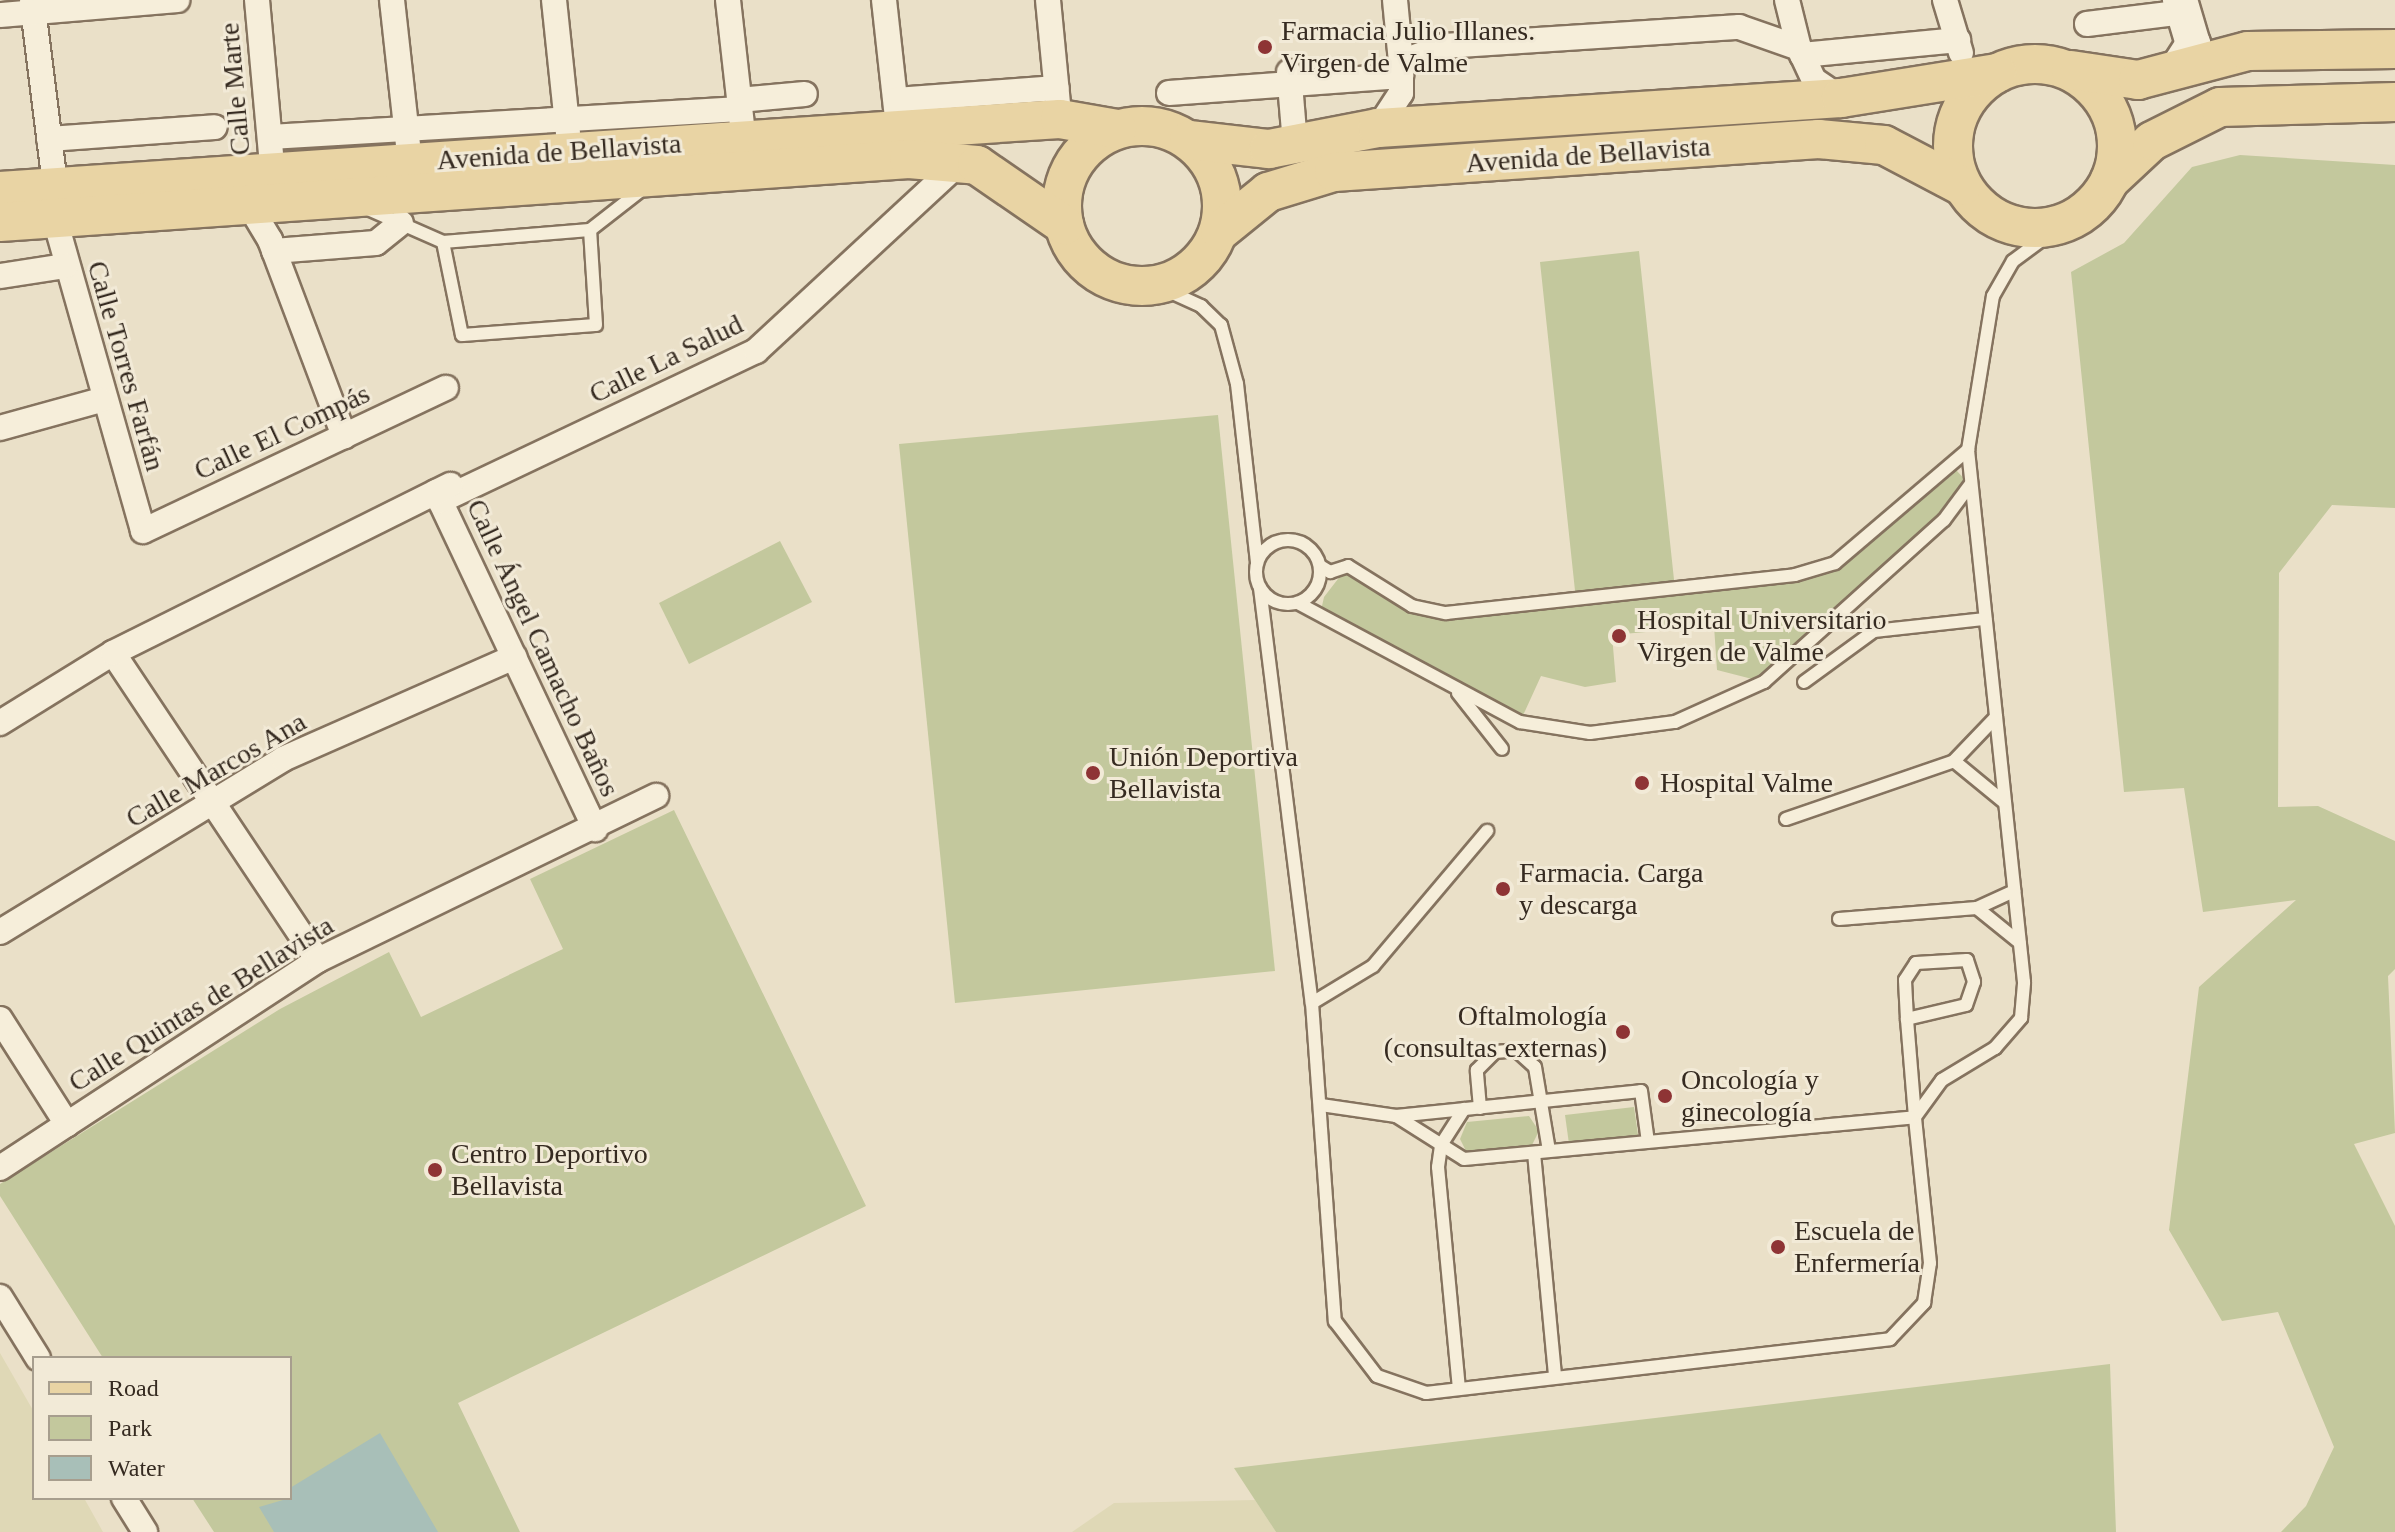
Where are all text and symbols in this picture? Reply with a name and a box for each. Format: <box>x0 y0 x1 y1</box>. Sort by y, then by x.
place label: Farmacia Julio Illanes. Virgen de Valme <box>1281 14 1535 80</box>
street label: Calle Marte <box>212 21 258 157</box>
marker: Farmacia Julio Illanes. Virgen de Valme <box>1256 38 1274 56</box>
street label: Avenida de Bellavista <box>436 127 682 177</box>
street label: Avenida de Bellavista <box>1465 130 1711 180</box>
street label: Calle Torres Farfán <box>80 257 172 475</box>
street label: Calle La Salud <box>584 307 748 411</box>
street label: Calle El Compás <box>189 377 375 487</box>
street label: Calle Ángel Camacho Baños <box>459 494 627 802</box>
place label: Hospital Universitario Virgen de Valme <box>1637 603 1887 669</box>
marker: Hospital Universitario Virgen de Valme <box>1608 625 1630 647</box>
street label: Calle Marcos Ana <box>119 705 313 835</box>
place label: Unión Deportiva Bellavista <box>1109 740 1298 806</box>
marker: Unión Deportiva Bellavista <box>1084 764 1102 782</box>
place label: Hospital Valme <box>1660 766 1833 800</box>
marker: Hospital Valme <box>1631 772 1653 794</box>
place label: Farmacia. Carga y descarga <box>1519 856 1704 922</box>
marker: Farmacia. Carga y descarga <box>1494 880 1512 898</box>
street label: Calle Quintas de Bellavista <box>63 909 339 1099</box>
place label: Oftalmología (consultas externas) <box>1384 999 1607 1065</box>
marker: Oftalmología (consultas externas) <box>1614 1023 1632 1041</box>
place label: Oncología y ginecología <box>1681 1063 1819 1129</box>
marker: Oncología y ginecología <box>1656 1087 1674 1105</box>
place label: Centro Deportivo Bellavista <box>451 1137 648 1203</box>
marker: Centro Deportivo Bellavista <box>426 1161 444 1179</box>
place label: Escuela de Enfermería <box>1794 1214 1920 1280</box>
marker: Escuela de Enfermería <box>1769 1238 1787 1256</box>
legend <box>32 1356 292 1500</box>
text: Road <box>108 1375 159 1401</box>
text: Park <box>108 1415 152 1441</box>
text: Water <box>108 1455 165 1481</box>

